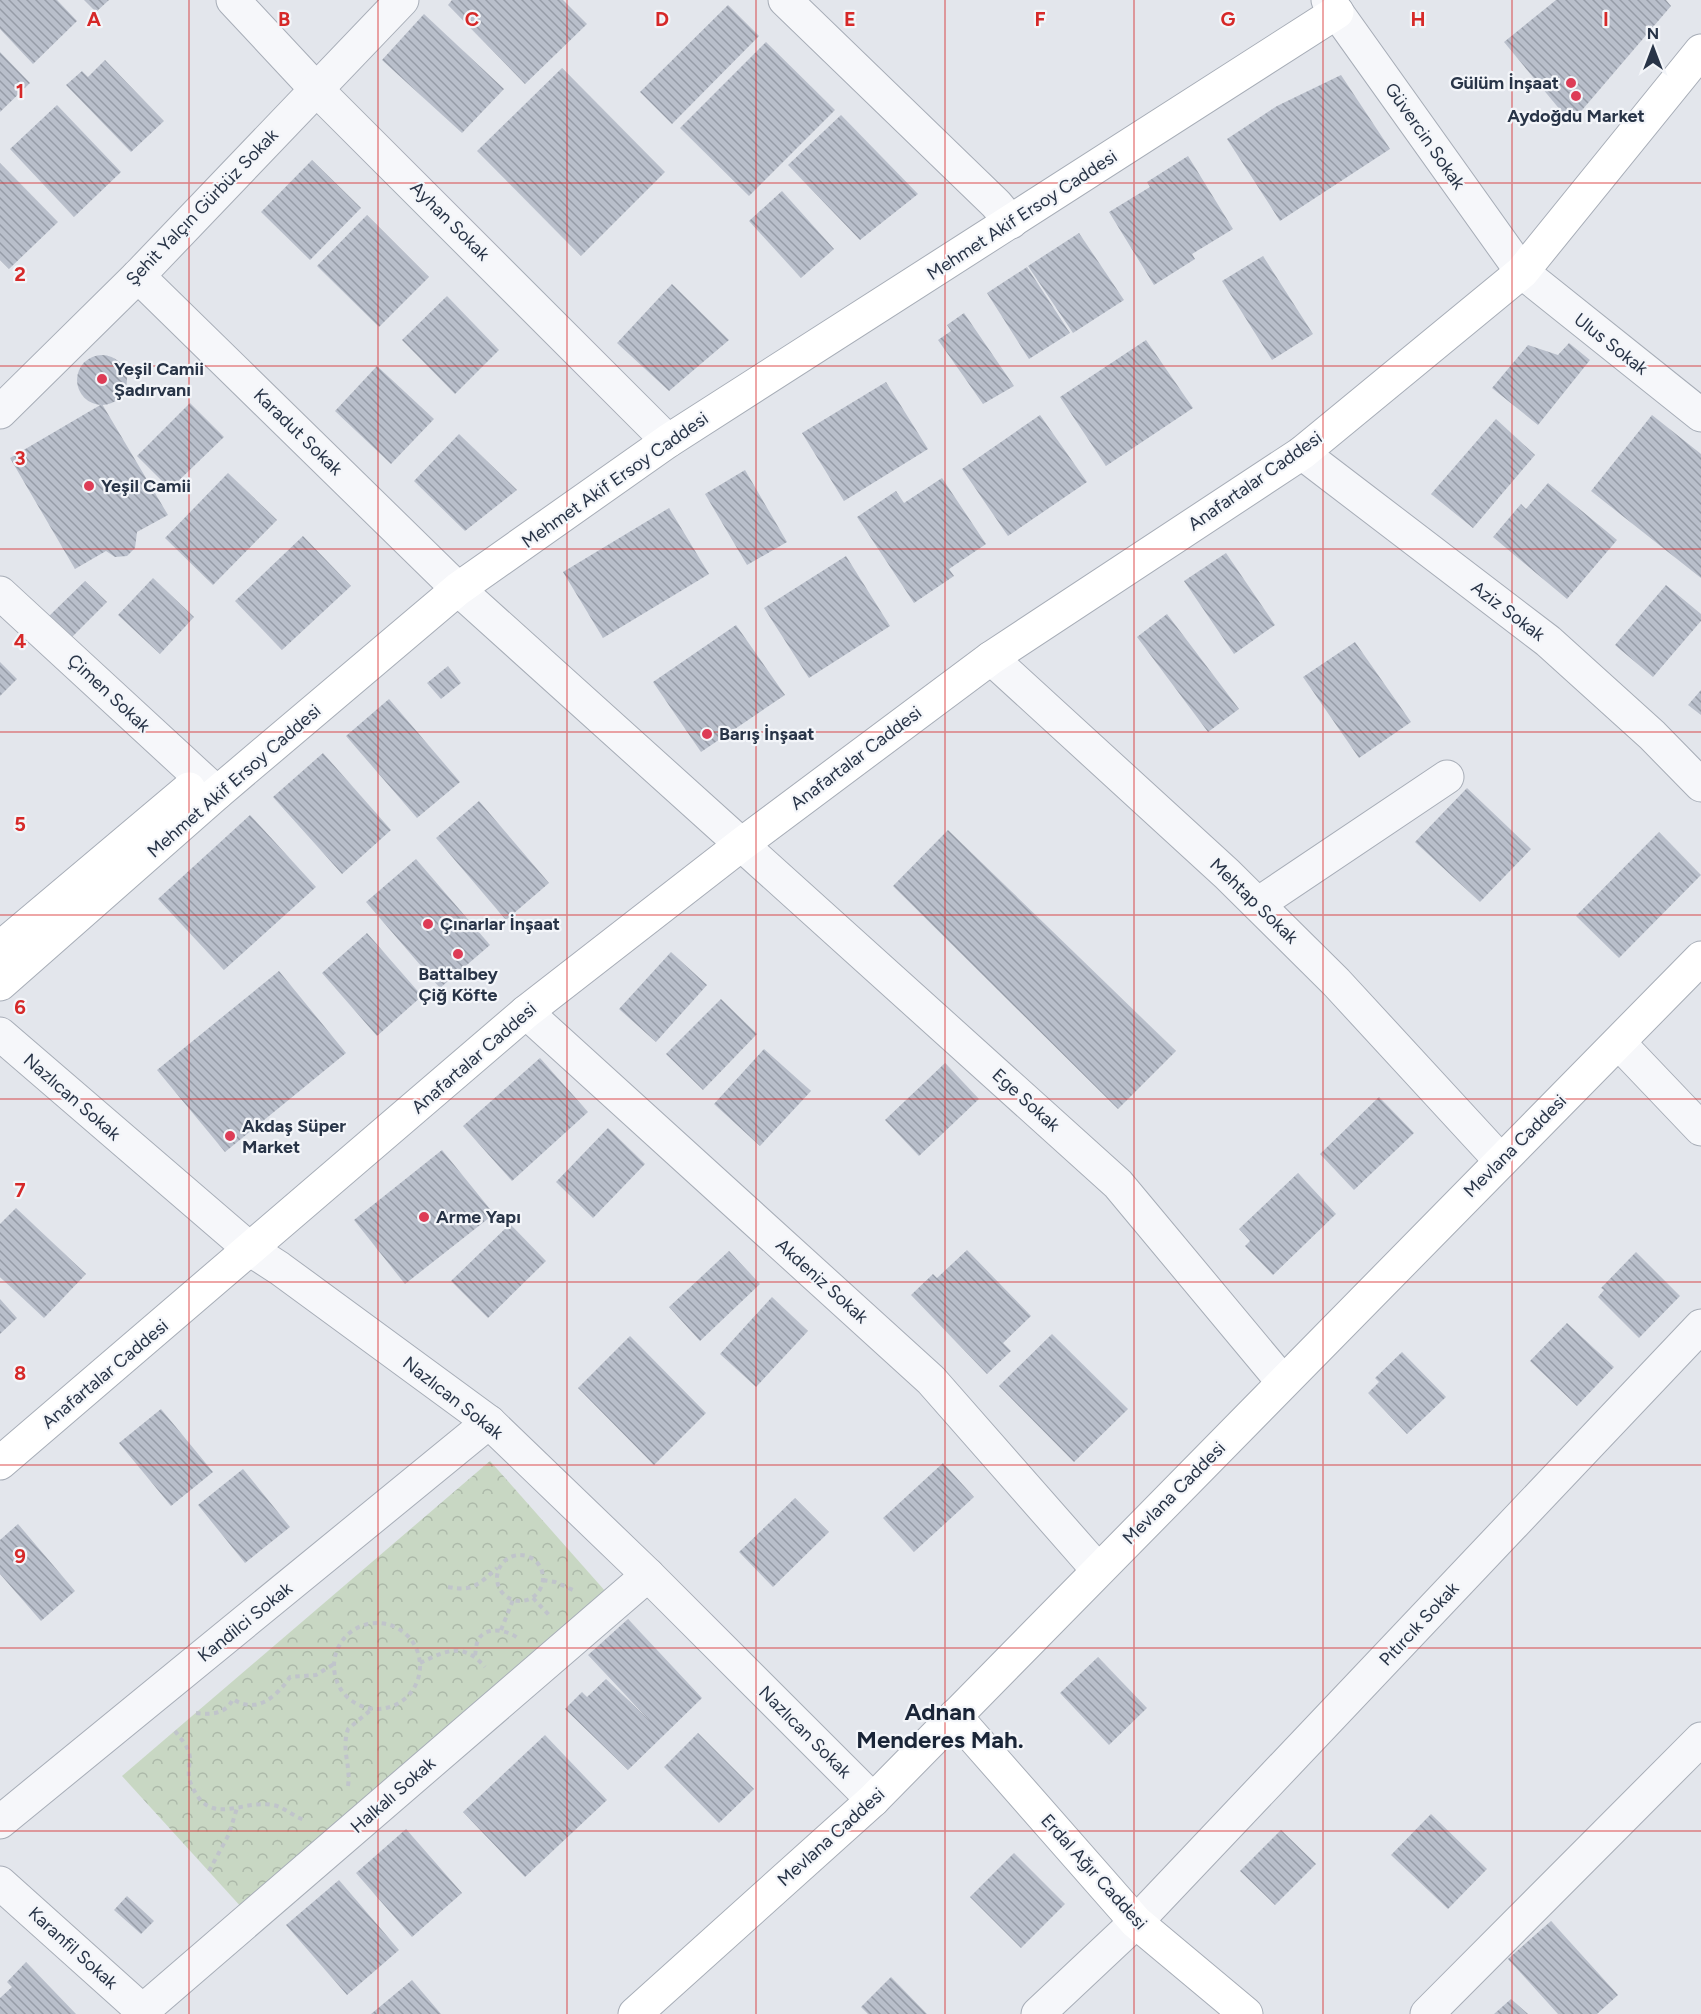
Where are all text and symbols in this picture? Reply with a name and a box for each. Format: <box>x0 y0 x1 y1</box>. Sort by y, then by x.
text: A <box>87 7 102 31</box>
text: B <box>278 7 290 31</box>
text: C <box>465 7 479 31</box>
text: D <box>655 7 669 31</box>
text: E <box>844 7 856 31</box>
text: F <box>1034 7 1046 31</box>
text: G <box>1221 7 1236 31</box>
text: H <box>1411 7 1426 31</box>
text: I <box>1603 7 1609 31</box>
north arrow <box>1623 18 1683 78</box>
text: N <box>1647 24 1659 43</box>
place label: Gülüm İnşaat <box>1450 72 1559 94</box>
marker: Gülüm İnşaat <box>1564 76 1578 90</box>
street label: Güvercin Sokak <box>1380 78 1470 194</box>
text: 1 <box>16 79 24 103</box>
marker: Aydoğdu Market <box>1569 89 1583 103</box>
place label: Aydoğdu Market <box>1507 105 1645 127</box>
street label: Şehit Yalçın Gürbüz Sokak <box>121 124 283 290</box>
street label: Mehmet Akif Ersoy Caddesi <box>923 145 1121 285</box>
street label: Ayhan Sokak <box>406 177 494 265</box>
text: 2 <box>14 262 26 286</box>
street label: Ulus Sokak <box>1570 308 1652 380</box>
place label: Yeşil Camii Şadırvanı <box>114 358 204 401</box>
marker: Yeşil Camii Şadırvanı <box>95 372 109 386</box>
street label: Karadut Sokak <box>249 384 347 480</box>
street label: Mehmet Akif Ersoy Caddesi <box>518 407 712 553</box>
street label: Anafartalar Caddesi <box>1184 427 1326 535</box>
text: 3 <box>14 446 26 470</box>
place label: Yeşil Camii <box>101 475 191 497</box>
marker: Yeşil Camii <box>82 479 96 493</box>
street label: Aziz Sokak <box>1467 576 1549 646</box>
text: 4 <box>14 629 27 653</box>
street label: Çimen Sokak <box>63 649 155 737</box>
street label: Mehmet Akif Ersoy Caddesi <box>143 700 325 862</box>
street label: Anafartalar Caddesi <box>786 702 926 814</box>
place label: Barış İnşaat <box>719 723 815 745</box>
marker: Barış İnşaat <box>700 727 714 741</box>
text: 5 <box>14 812 26 836</box>
street label: Mehtap Sokak <box>1205 853 1303 949</box>
place label: Çınarlar İnşaat <box>440 913 560 935</box>
marker: Çınarlar İnşaat <box>421 917 435 931</box>
marker: Battalbey Çiğ Köfte <box>451 947 465 961</box>
place label: Battalbey Çiğ Köfte <box>418 963 498 1006</box>
text: 6 <box>14 995 26 1019</box>
street label: Anafartalar Caddesi <box>407 998 541 1118</box>
street label: Nazlıcan Sokak <box>19 1049 125 1145</box>
street label: Ege Sokak <box>988 1064 1065 1136</box>
street label: Mevlana Caddesi <box>1459 1090 1571 1202</box>
place label: Akdaş Süper Market <box>242 1115 346 1158</box>
marker: Akdaş Süper Market <box>223 1129 237 1143</box>
text: 7 <box>14 1178 26 1202</box>
place label: Arme Yapı <box>436 1206 521 1228</box>
marker: Arme Yapı <box>417 1210 431 1224</box>
street label: Akdeniz Sokak <box>771 1234 873 1328</box>
street label: Anafartalar Caddesi <box>37 1315 173 1433</box>
street label: Nazlıcan Sokak <box>398 1352 508 1444</box>
text: 8 <box>14 1361 26 1385</box>
street label: Mevlana Caddesi <box>1118 1437 1230 1549</box>
text: 9 <box>14 1544 26 1568</box>
street label: Kandilci Sokak <box>193 1577 297 1667</box>
street label: Pıtırcık Sokak <box>1375 1577 1464 1671</box>
street label: Nazlıcan Sokak <box>754 1681 856 1783</box>
district label: Adnan Menderes Mah. <box>856 1697 1024 1754</box>
street label: Halkalı Sokak <box>346 1752 440 1838</box>
street label: Mevlana Caddesi <box>773 1783 889 1891</box>
street label: Erdal Ağır Caddesi <box>1036 1810 1152 1934</box>
street label: Karanfil Sokak <box>24 1902 122 1994</box>

